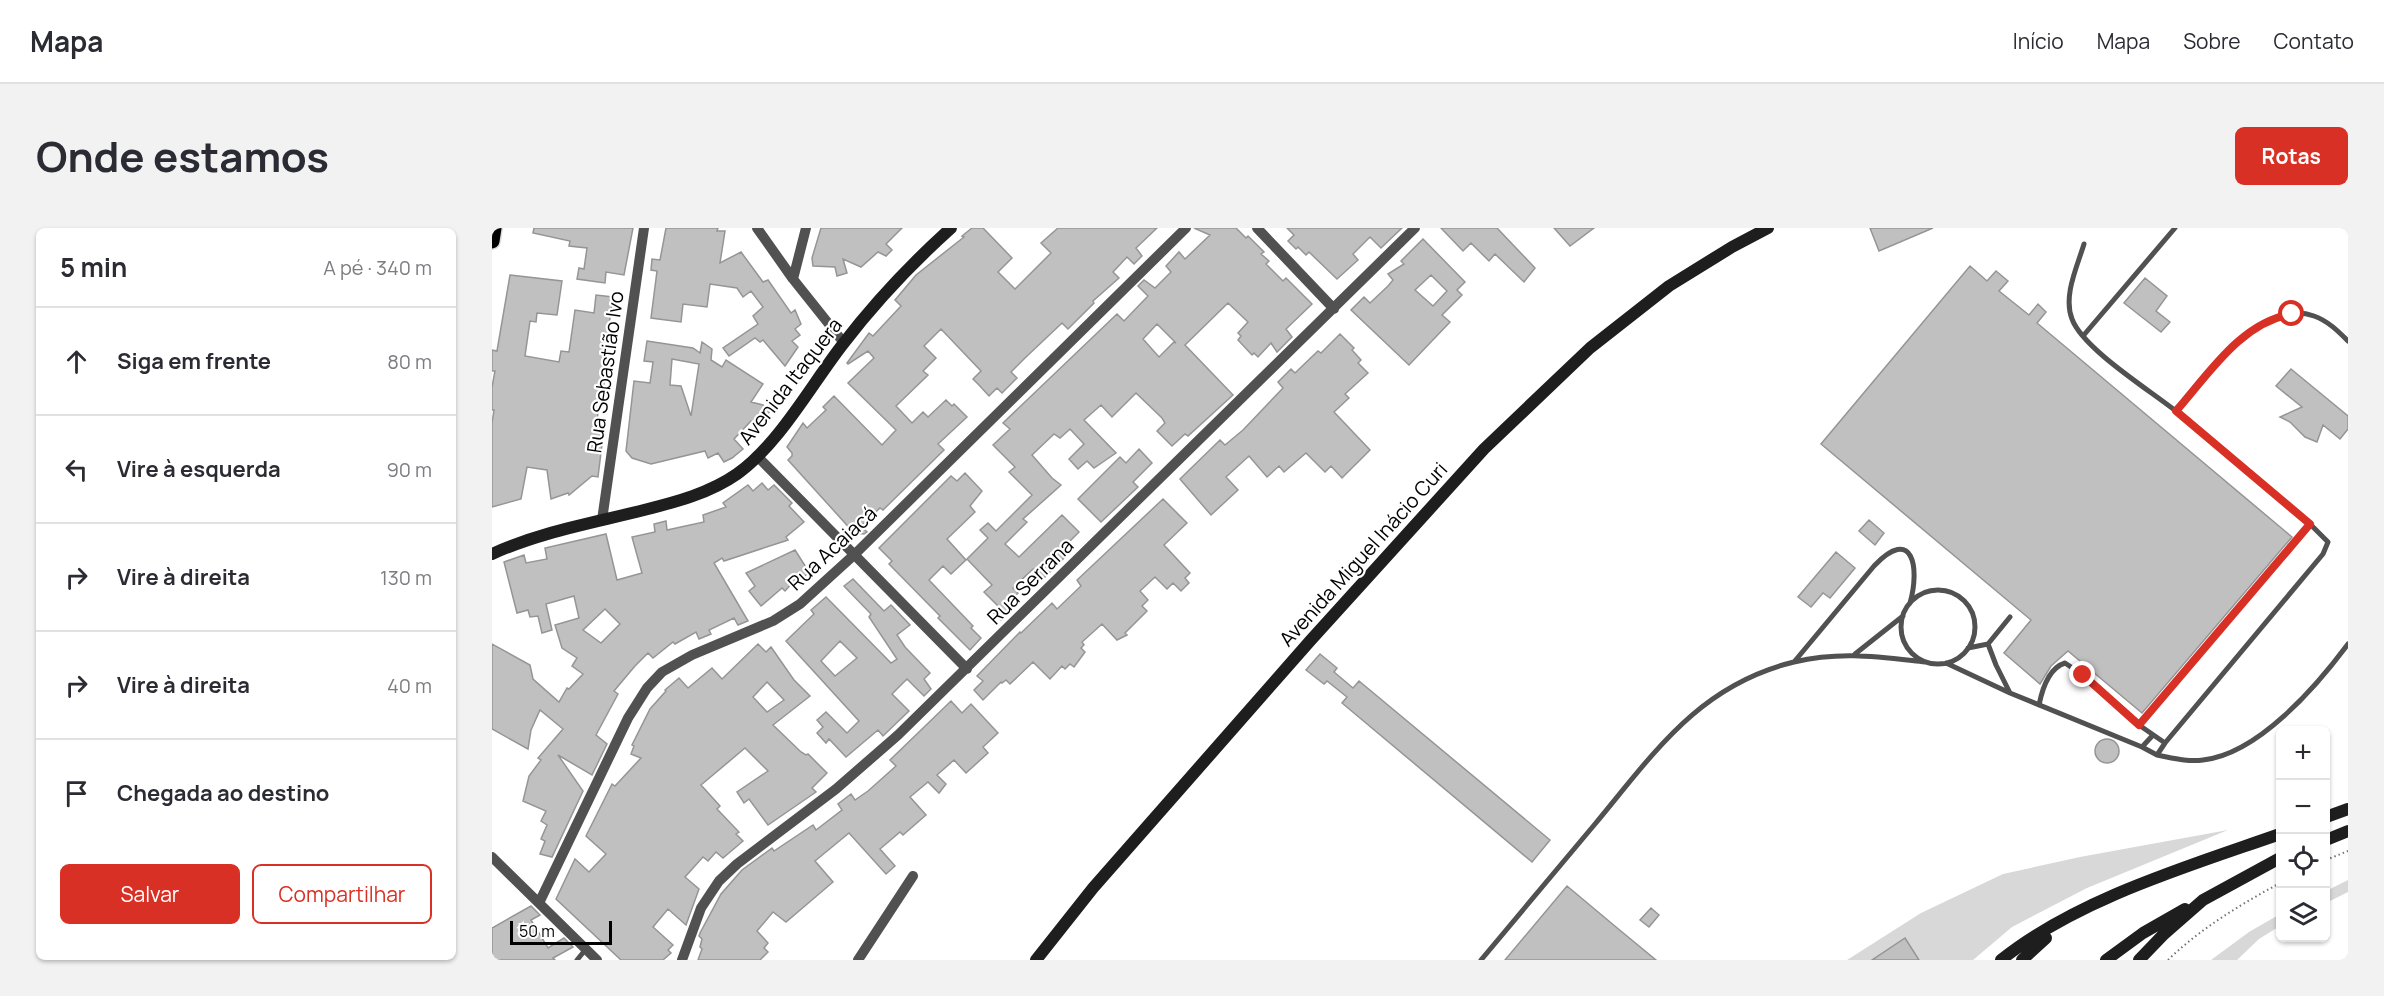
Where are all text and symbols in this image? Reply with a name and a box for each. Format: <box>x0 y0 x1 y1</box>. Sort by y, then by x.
text: Mapa <box>30 22 103 60</box>
text: Início <box>2013 27 2064 55</box>
text: Mapa <box>2097 27 2150 55</box>
text: Sobre <box>2183 27 2241 55</box>
text: Contato <box>2274 27 2354 55</box>
text: Onde estamos <box>36 127 329 185</box>
button: Rotas <box>2235 127 2348 185</box>
text: 5 min <box>60 249 127 285</box>
text: A pé · 340 m <box>323 254 432 281</box>
street label: Rua Sebastião Ivo <box>580 289 630 455</box>
route start <box>2278 300 2304 326</box>
street label: Avenida Itaquera <box>732 312 848 450</box>
icon: ahead <box>60 345 93 378</box>
text: Siga em frente <box>117 346 271 376</box>
text: 80 m <box>387 348 432 375</box>
icon: left <box>60 453 93 486</box>
text: Vire à esquerda <box>117 454 281 484</box>
text: 90 m <box>386 456 432 483</box>
street label: Avenida Miguel Inácio Curi <box>1273 456 1453 652</box>
street label: Rua Acaiacá <box>782 500 882 596</box>
street label: Rua Serrana <box>981 532 1079 630</box>
icon: right <box>60 561 93 594</box>
text: Vire à direita <box>117 562 250 592</box>
text: 130 m <box>380 564 432 591</box>
route end <box>2069 661 2095 687</box>
icon: right <box>60 669 93 702</box>
text: Vire à direita <box>117 670 250 700</box>
text: 40 m <box>387 672 432 699</box>
map controls <box>2276 726 2330 942</box>
button: + <box>2276 726 2330 780</box>
icon: arrive <box>60 777 93 810</box>
text: Chegada ao destino <box>117 778 329 808</box>
button: − <box>2276 780 2330 834</box>
button: locate <box>2276 834 2330 888</box>
button: Salvar <box>60 864 240 924</box>
button: Compartilhar <box>252 864 432 924</box>
button: layers <box>2276 888 2330 942</box>
scale bar <box>510 918 612 946</box>
text: 50 m <box>519 920 555 942</box>

